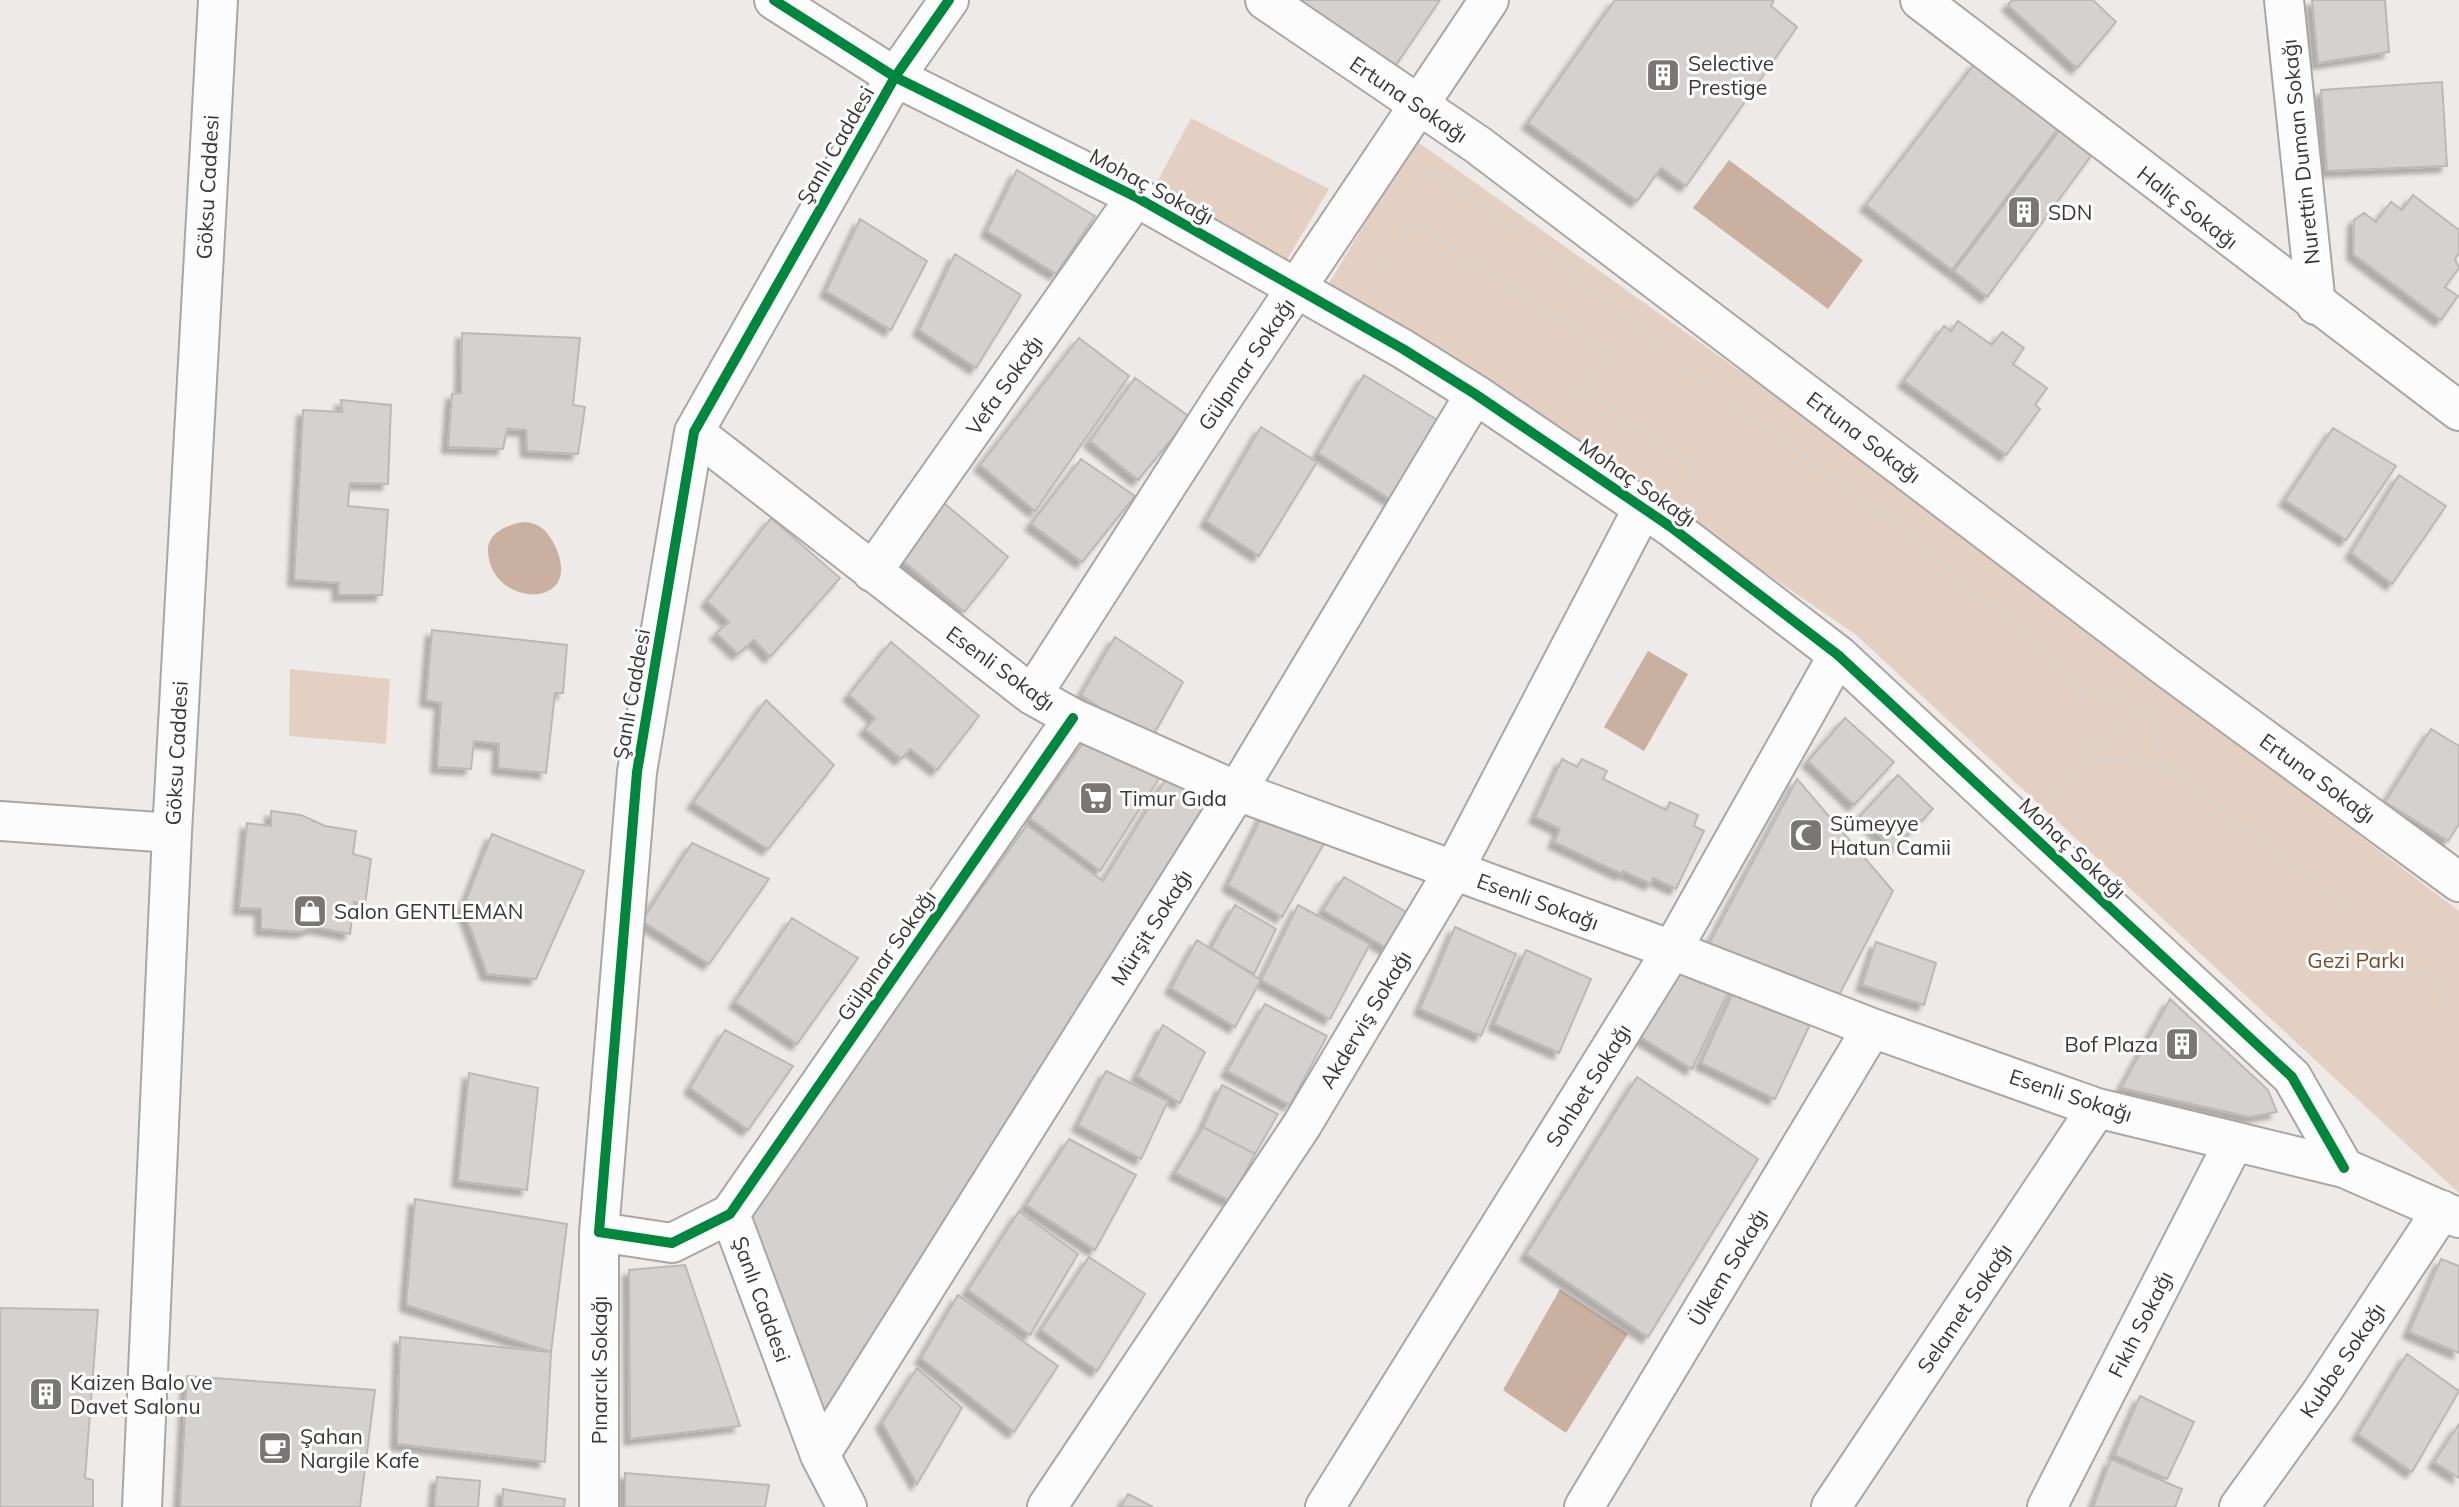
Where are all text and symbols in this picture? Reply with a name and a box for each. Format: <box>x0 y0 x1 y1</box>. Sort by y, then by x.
street label: Nurettin Duman Sokağı <box>2275 38 2325 266</box>
street label: Ertuna Sokağı <box>1345 50 1473 148</box>
place label: Selective Prestige <box>1688 50 1774 100</box>
building icon: Selective Prestige <box>1644 56 1682 94</box>
street label: Şanlı Caddesi <box>791 81 879 209</box>
street label: Göksu Caddesi <box>190 114 224 260</box>
street label: Mohaç Sokağı <box>1085 142 1219 230</box>
street label: Haliç Sokağı <box>2132 160 2244 254</box>
building icon: SDN <box>2005 193 2043 231</box>
place label: SDN <box>2048 199 2092 225</box>
street label: Gülpınar Sokağı <box>1192 293 1300 435</box>
street label: Vefa Sokağı <box>960 330 1048 440</box>
street label: Ertuna Sokağı <box>1802 386 1926 488</box>
street label: Mohaç Sokağı <box>1574 432 1702 532</box>
street label: Esenli Sokağı <box>942 620 1060 716</box>
street label: Şanlı Caddesi <box>607 627 655 761</box>
street label: Göksu Caddesi <box>159 680 193 826</box>
street label: Ertuna Sokağı <box>2255 727 2381 829</box>
supermarket icon: Timur Gıda <box>1077 779 1115 817</box>
place label: Timur Gıda <box>1120 785 1227 811</box>
street label: Mohaç Sokağı <box>2014 792 2132 904</box>
place label: Sümeyye Hatun Camii <box>1830 810 1951 860</box>
mosque icon: Sümeyye Hatun Camii <box>1787 816 1825 854</box>
street label: Mürşit Sokağı <box>1105 864 1197 990</box>
street label: Esenli Sokağı <box>1473 867 1603 935</box>
street label: Gülpınar Sokağı <box>831 884 941 1026</box>
shop icon: Salon GENTLEMAN <box>291 892 329 930</box>
place label: Salon GENTLEMAN <box>334 898 523 924</box>
street label: Akderviş Sokağı <box>1314 945 1416 1093</box>
park label: Gezi Parkı <box>2307 947 2405 973</box>
street label: Sohbet Sokağı <box>1540 1019 1636 1151</box>
building icon: Bof Plaza <box>2163 1025 2201 1063</box>
place label: Bof Plaza <box>2065 1031 2158 1057</box>
street label: Esenli Sokağı <box>2006 1063 2136 1127</box>
street label: Ülkem Sokağı <box>1683 1204 1773 1330</box>
street label: Şanlı Caddesi <box>727 1232 797 1366</box>
street label: Selamet Sokağı <box>1911 1238 2017 1378</box>
street label: Fıkıh Sokağı <box>2102 1266 2178 1382</box>
street label: Pınarcık Sokağı <box>586 1296 612 1444</box>
street label: Kubbe Sokağı <box>2294 1297 2390 1423</box>
place label: Kaizen Balo ve Davet Salonu <box>70 1369 213 1419</box>
building icon: Kaizen Balo ve Davet Salonu <box>27 1375 65 1413</box>
place label: Şahan Nargile Kafe <box>300 1423 419 1473</box>
cafe icon: Şahan Nargile Kafe <box>256 1429 294 1467</box>

